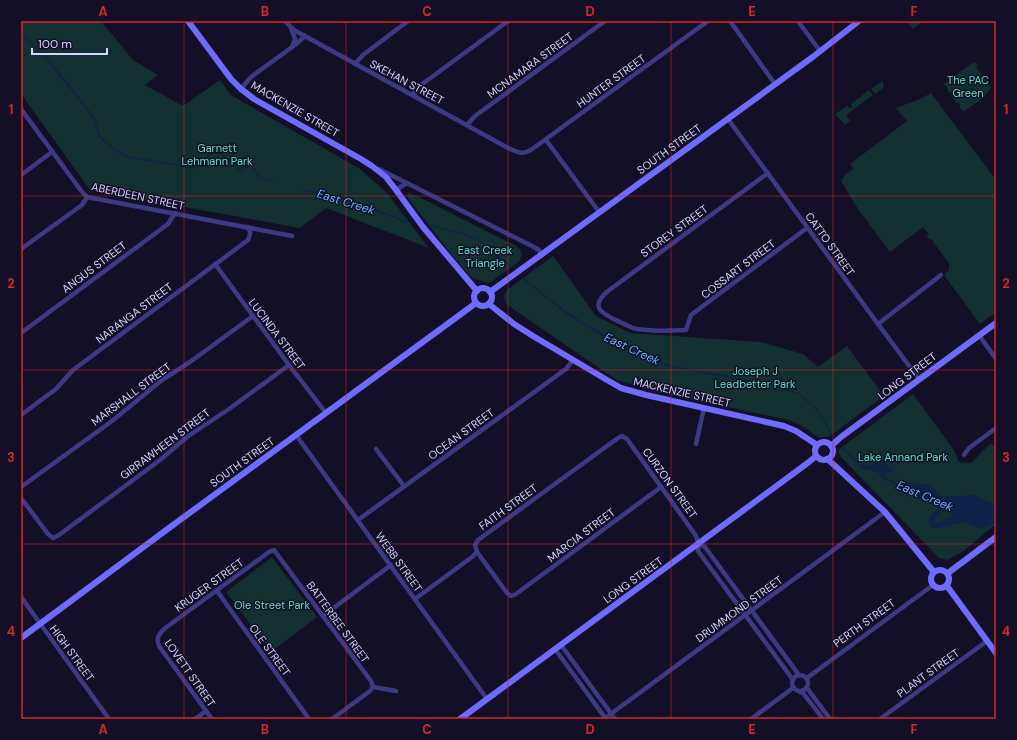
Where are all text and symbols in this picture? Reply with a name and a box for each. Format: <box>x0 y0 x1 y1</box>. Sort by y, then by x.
text: A <box>98 3 108 20</box>
text: B <box>261 3 269 20</box>
text: C <box>422 3 432 20</box>
text: D <box>585 3 595 20</box>
text: E <box>748 3 756 20</box>
text: F <box>910 3 918 20</box>
street label: MCNAMARA STREET <box>484 29 576 101</box>
scale bar <box>32 30 107 56</box>
text: 100 m <box>38 36 72 52</box>
street label: HUNTER STREET <box>574 51 648 111</box>
street label: SKEHAN STREET <box>368 57 446 107</box>
park label: The PAC Green <box>947 73 989 100</box>
street label: MACKENZIE STREET <box>248 78 342 140</box>
text: 1 <box>9 101 13 118</box>
text: 1 <box>1004 101 1008 118</box>
street label: SOUTH STREET <box>634 121 704 177</box>
park label: Garnett Lehmann Park <box>181 141 253 168</box>
street label: ABERDEEN STREET <box>90 179 186 213</box>
water label: East Creek <box>315 186 378 219</box>
street label: STOREY STREET <box>638 202 710 260</box>
street label: CATTO STREET <box>802 210 858 278</box>
street label: COSSART STREET <box>698 236 778 302</box>
street label: ANGUS STREET <box>59 238 129 296</box>
park label: East Creek Triangle <box>458 243 513 270</box>
text: 2 <box>7 275 15 292</box>
text: 2 <box>1002 275 1010 292</box>
street label: NARANGA STREET <box>93 280 175 346</box>
street label: LUCINDA STREET <box>246 296 308 372</box>
water label: East Creek <box>602 329 663 369</box>
street label: LONG STREET <box>875 349 939 403</box>
street label: MARSHALL STREET <box>88 359 174 429</box>
park label: Joseph J Leadbetter Park <box>714 364 796 391</box>
street label: MACKENZIE STREET <box>632 374 732 410</box>
street label: OCEAN STREET <box>425 405 497 463</box>
street label: GIRRAWHEEN STREET <box>117 406 213 482</box>
street label: SOUTH STREET <box>207 434 277 490</box>
street label: CURZON STREET <box>640 445 700 521</box>
text: 3 <box>7 449 15 466</box>
text: 3 <box>1002 449 1010 466</box>
park label: Lake Annand Park <box>858 450 948 464</box>
water label: East Creek <box>894 477 956 515</box>
street label: FAITH STREET <box>476 481 540 533</box>
street label: MARCIA STREET <box>544 505 618 565</box>
street label: WEBB STREET <box>373 529 425 595</box>
street label: LONG STREET <box>601 554 665 606</box>
street label: KRUGER STREET <box>172 555 246 615</box>
street label: DRUMMOND STREET <box>693 573 785 645</box>
street label: BATTERBEE STREET <box>304 578 372 666</box>
street label: PERTH STREET <box>830 596 898 650</box>
park label: Ole Street Park <box>234 598 310 612</box>
street label: OLE STREET <box>246 621 294 679</box>
street label: HIGH STREET <box>47 622 97 684</box>
text: 4 <box>7 623 15 640</box>
text: 4 <box>1002 623 1010 640</box>
street label: LOVETT STREET <box>161 636 219 710</box>
street label: PLANT STREET <box>894 646 962 700</box>
text: A <box>98 721 108 738</box>
text: B <box>261 721 269 738</box>
text: C <box>422 721 432 738</box>
text: D <box>585 721 595 738</box>
text: E <box>748 721 756 738</box>
text: F <box>910 721 918 738</box>

